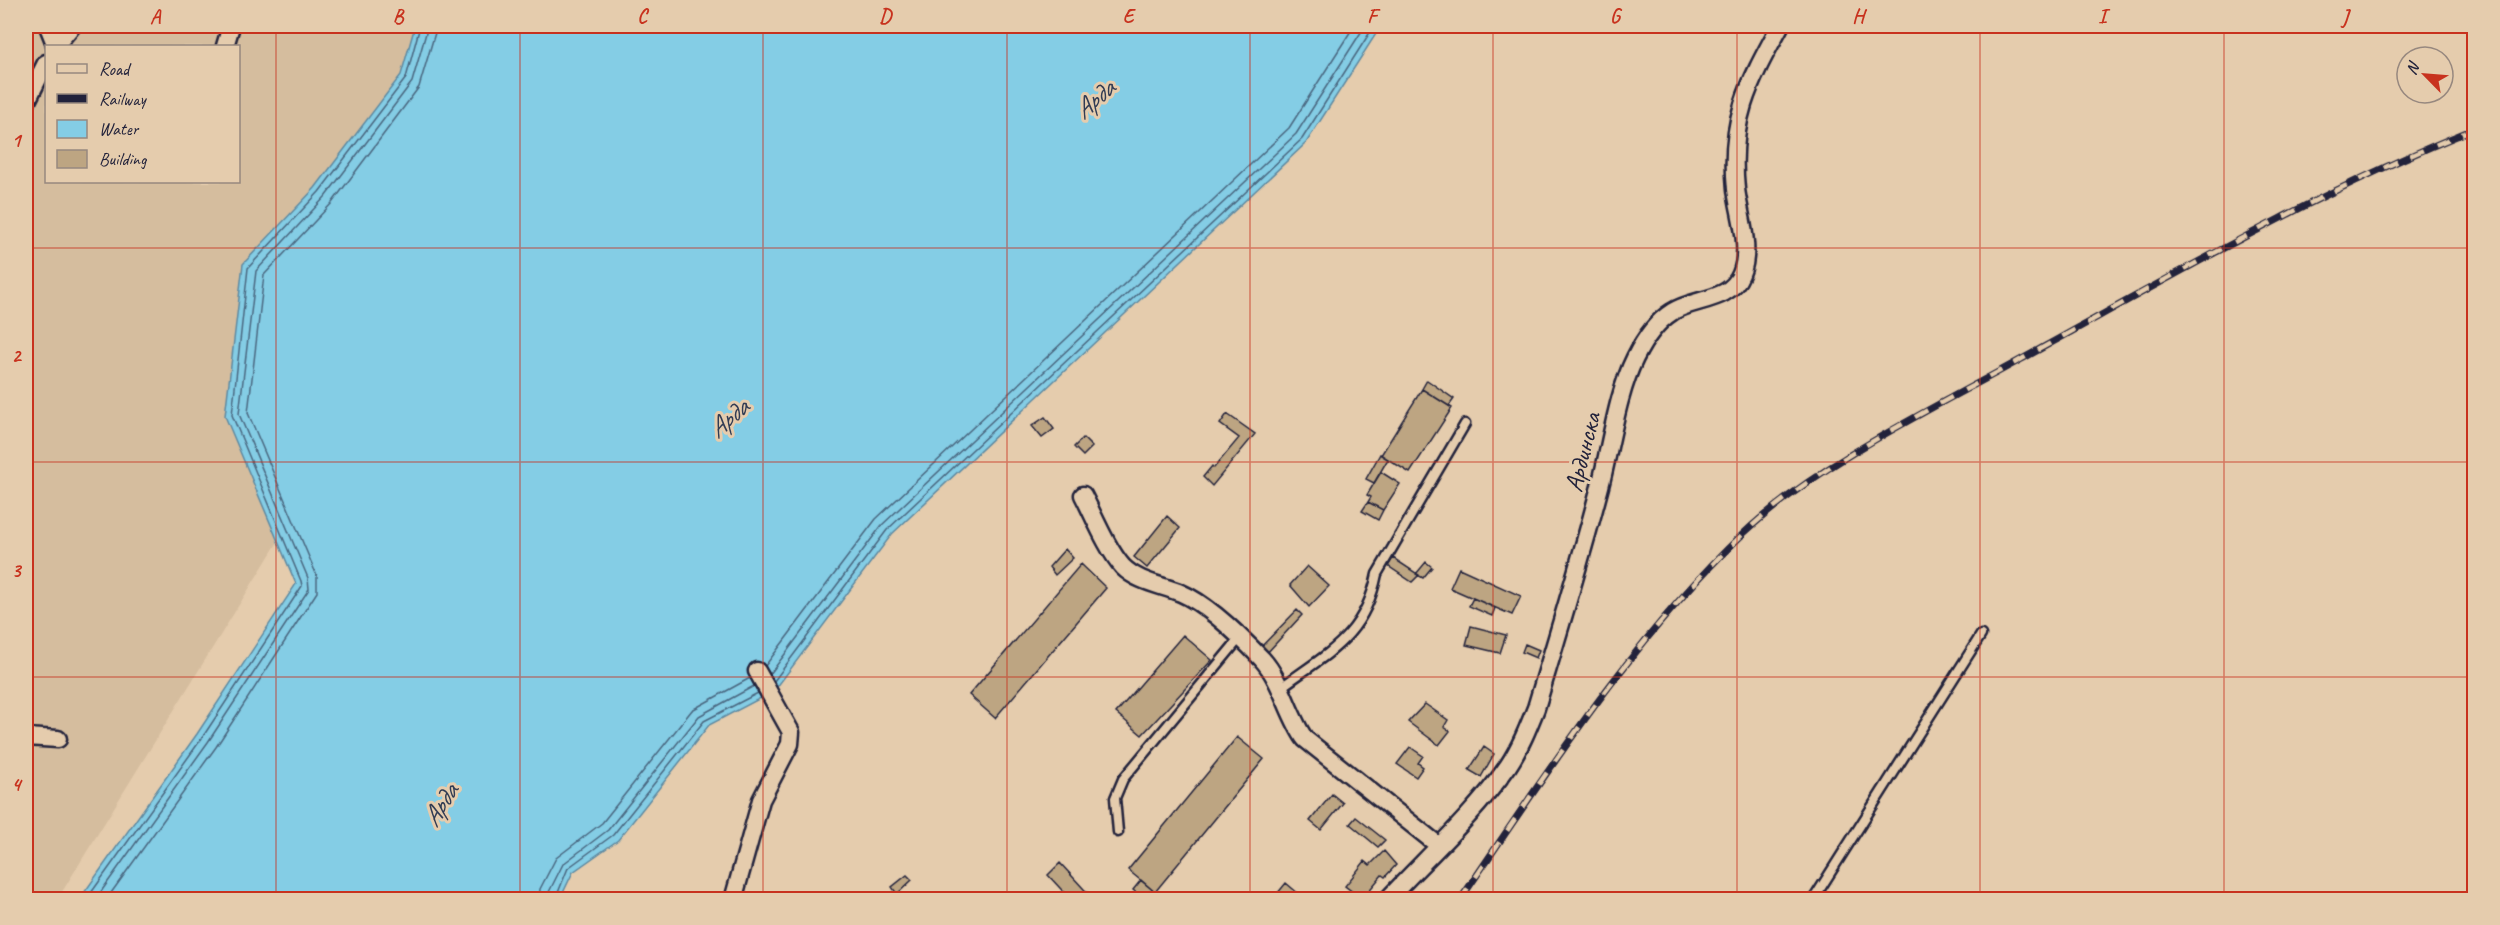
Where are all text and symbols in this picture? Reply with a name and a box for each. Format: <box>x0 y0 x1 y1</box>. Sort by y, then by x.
text: A <box>150 4 162 29</box>
text: B <box>393 4 405 29</box>
text: C <box>637 4 649 29</box>
text: D <box>879 4 893 29</box>
text: E <box>1123 4 1137 29</box>
text: F <box>1367 4 1381 29</box>
text: G <box>1610 4 1623 29</box>
text: H <box>1852 4 1867 29</box>
text: I <box>2098 4 2111 29</box>
text: J <box>2340 4 2352 29</box>
legend <box>45 45 240 183</box>
north arrow <box>2395 45 2455 105</box>
text: Road <box>99 58 132 80</box>
text: N <box>2401 58 2425 78</box>
water label: Арда <box>1066 70 1123 126</box>
text: Railway <box>99 88 147 110</box>
text: Water <box>99 118 140 140</box>
text: 1 <box>12 128 23 153</box>
text: Building <box>99 148 148 170</box>
text: 2 <box>12 343 23 368</box>
water label: Арда <box>700 389 757 445</box>
street label: Ардинска <box>1557 407 1609 495</box>
text: 3 <box>12 558 23 583</box>
text: 4 <box>12 772 24 797</box>
water label: Арда <box>414 775 467 833</box>

